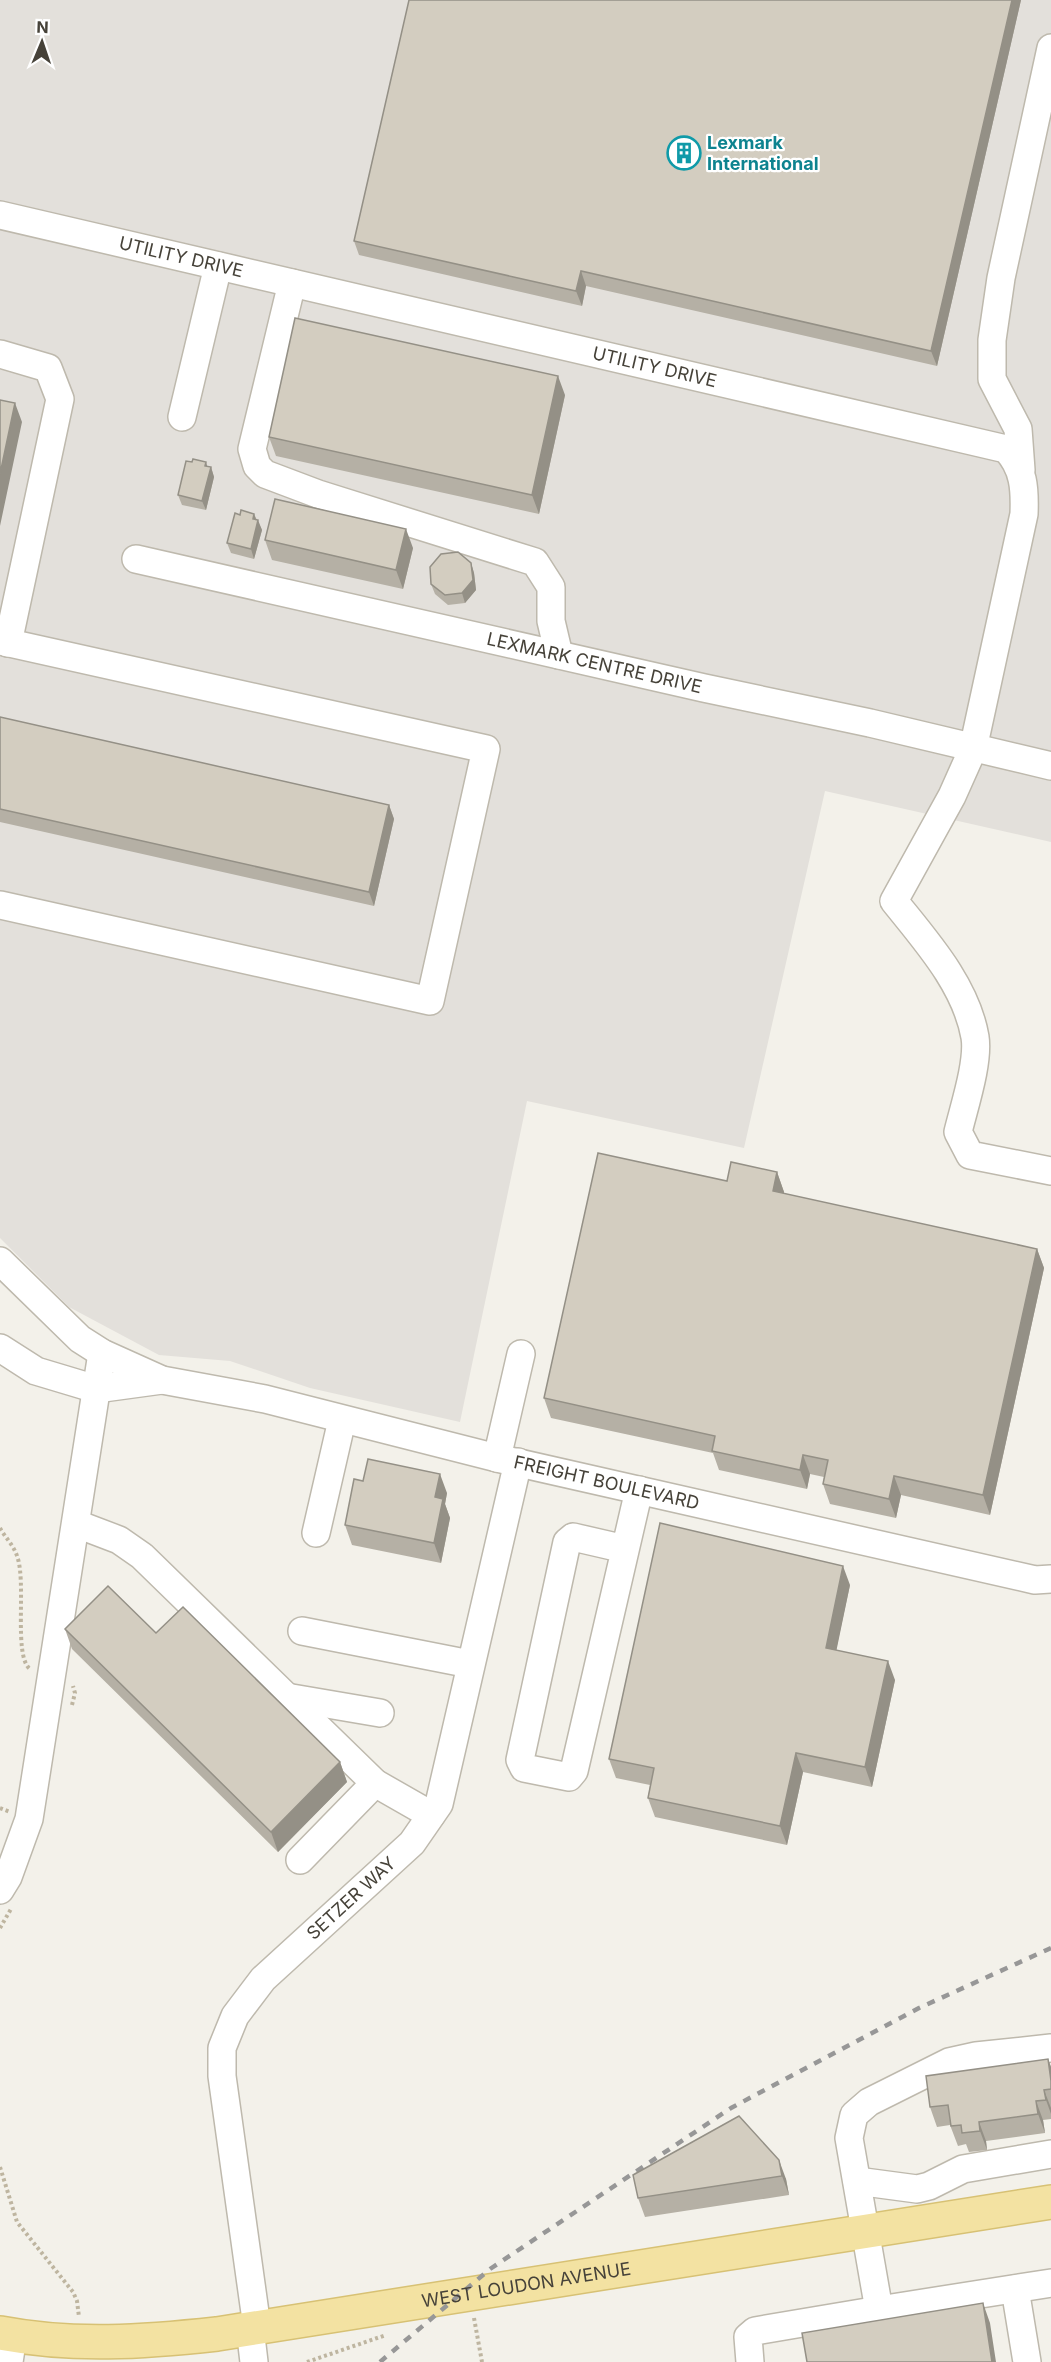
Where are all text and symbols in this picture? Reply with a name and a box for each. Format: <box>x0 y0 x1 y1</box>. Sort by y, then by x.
north arrow <box>12 12 72 72</box>
text: N <box>36 17 49 37</box>
place label: Lexmark International <box>707 132 819 174</box>
building icon: Lexmark International <box>666 135 702 171</box>
street label: UTILITY DRIVE <box>117 232 245 281</box>
street label: UTILITY DRIVE <box>590 342 719 391</box>
street label: LEXMARK CENTRE DRIVE <box>485 628 704 697</box>
street label: FREIGHT BOULEVARD <box>512 1451 701 1514</box>
street label: SETZER WAY <box>302 1852 400 1944</box>
street label: WEST LOUDON AVENUE <box>420 2258 632 2311</box>

